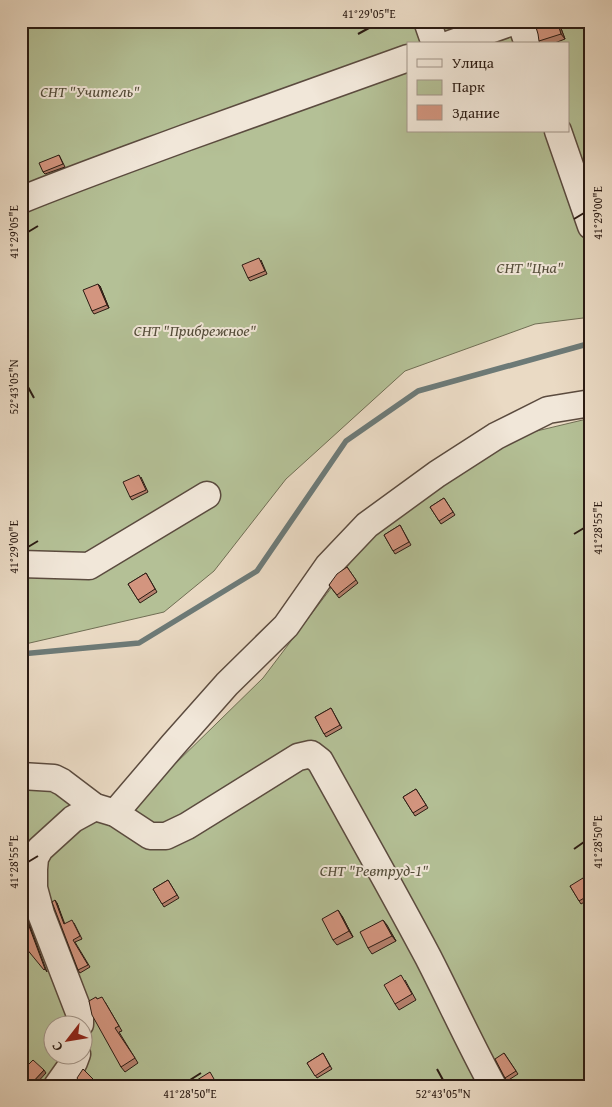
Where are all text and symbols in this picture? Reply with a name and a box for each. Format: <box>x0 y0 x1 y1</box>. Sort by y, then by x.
text: 41°29'05"E <box>342 5 396 22</box>
legend <box>407 42 570 132</box>
text: Улица <box>452 52 495 73</box>
text: Парк <box>452 76 485 97</box>
park label: СНТ "Учитель" <box>40 79 140 103</box>
text: Здание <box>452 102 500 123</box>
text: 41°29'00"E <box>589 186 606 240</box>
text: 41°29'05"E <box>5 205 22 259</box>
park label: СНТ "Цна" <box>497 255 564 279</box>
park label: СНТ "Прибрежное" <box>134 318 257 342</box>
text: 52°43'05"N <box>5 359 22 415</box>
text: 41°28'55"E <box>589 501 606 555</box>
text: 41°29'00"E <box>5 520 22 574</box>
text: 41°28'50"E <box>589 815 606 869</box>
text: 41°28'55"E <box>5 835 22 889</box>
park label: СНТ "Ревтруд-1" <box>320 858 429 882</box>
north arrow <box>42 1014 92 1064</box>
text: С <box>46 1038 67 1055</box>
text: 41°28'50"E <box>163 1085 217 1102</box>
text: 52°43'05"N <box>415 1085 471 1102</box>

